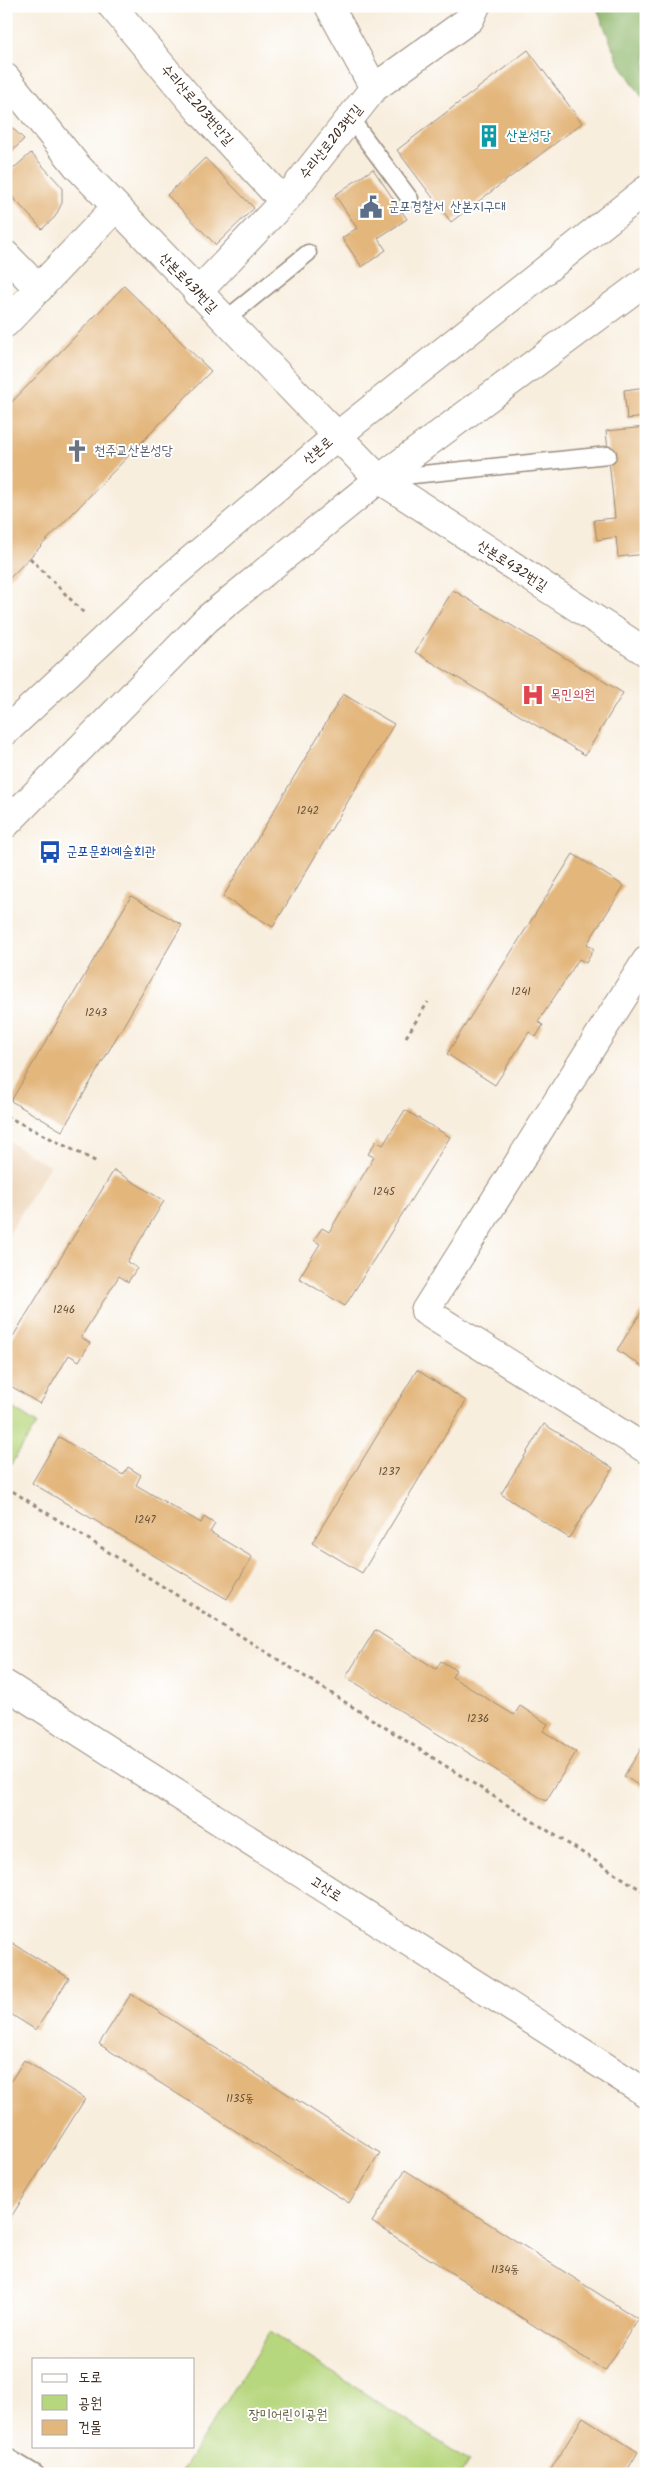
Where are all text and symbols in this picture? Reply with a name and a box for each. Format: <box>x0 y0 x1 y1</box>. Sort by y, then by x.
street label: 수리산로203번안길 <box>155 59 239 151</box>
street label: 수리산로203번길 <box>294 99 369 184</box>
building icon: 산본성당 <box>476 123 502 149</box>
place label: 산본성당 <box>506 125 552 147</box>
public building icon: 군포경찰서 산본지구대 <box>358 194 384 220</box>
place label: 군포경찰서 산본지구대 <box>388 196 506 218</box>
street label: 산본로431번길 <box>154 248 223 319</box>
street label: 산본로 <box>298 432 338 470</box>
church icon: 천주교산본성당 <box>64 438 90 464</box>
place label: 천주교산본성당 <box>94 440 174 462</box>
street label: 산본로432번길 <box>472 535 552 597</box>
hospital icon: 목민의원 <box>520 682 546 708</box>
place label: 목민의원 <box>550 684 595 706</box>
house number: 1242 <box>297 802 319 820</box>
bus stop icon: 군포문화예술회관 <box>37 839 63 865</box>
place label: 군포문화예술회관 <box>66 841 156 863</box>
house number: 1241 <box>511 983 531 1001</box>
house number: 1243 <box>85 1004 107 1022</box>
house number: 1245 <box>373 1183 396 1201</box>
house number: 1246 <box>53 1301 75 1319</box>
house number: 1237 <box>378 1463 401 1481</box>
house number: 1247 <box>135 1511 156 1529</box>
house number: 1236 <box>467 1710 489 1728</box>
street label: 고산로 <box>306 1871 346 1907</box>
house number: 1135동 <box>226 2090 254 2108</box>
house number: 1134동 <box>491 2261 519 2279</box>
legend <box>32 2358 195 2448</box>
text: 도로 <box>78 2366 102 2390</box>
text: 공원 <box>78 2392 102 2416</box>
park label: 장미어린이공원 <box>249 2404 327 2426</box>
text: 건물 <box>78 2416 102 2440</box>

